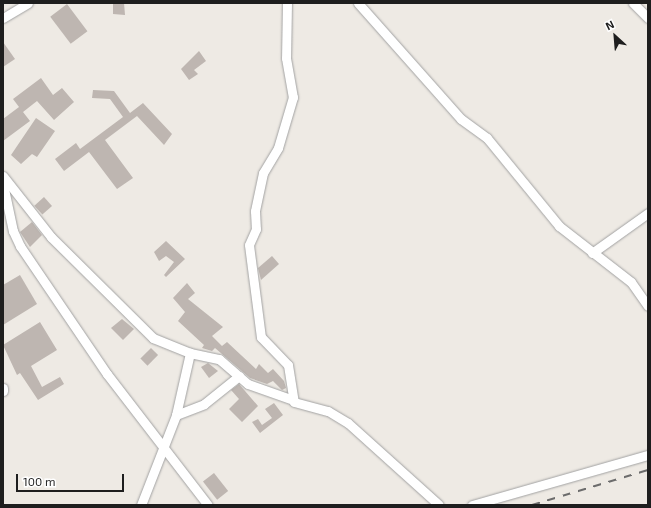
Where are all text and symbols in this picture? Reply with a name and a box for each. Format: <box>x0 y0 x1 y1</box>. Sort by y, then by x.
north arrow <box>595 16 635 56</box>
text: N <box>603 17 616 32</box>
scale bar <box>18 466 126 492</box>
text: 100 m <box>23 474 55 488</box>

